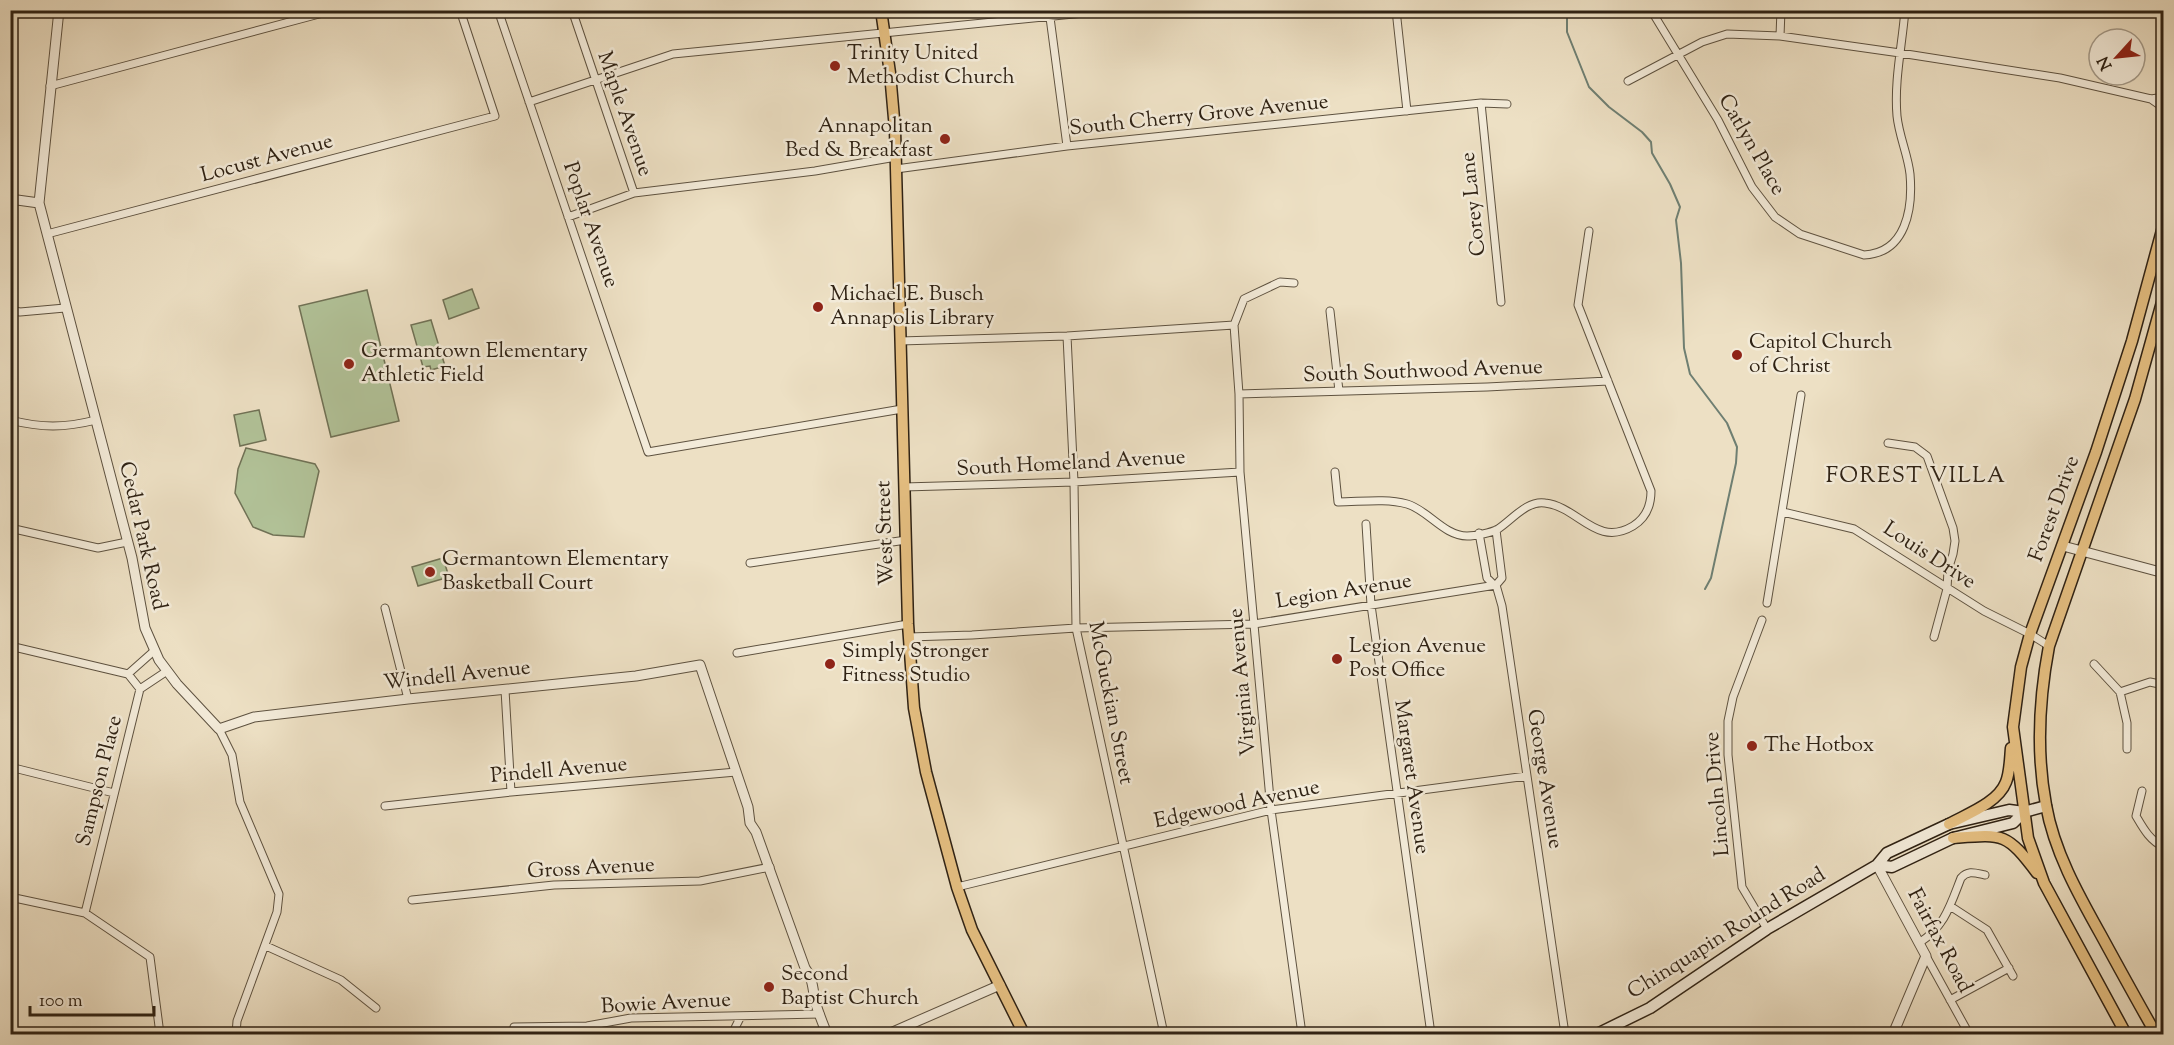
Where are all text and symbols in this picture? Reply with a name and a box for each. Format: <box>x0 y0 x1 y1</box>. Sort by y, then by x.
north arrow <box>2087 27 2147 87</box>
place label: Trinity United Methodist Church <box>847 39 1015 93</box>
street label: Maple Avenue <box>589 47 659 181</box>
text: N <box>2093 52 2119 74</box>
marker: Trinity United Methodist Church <box>828 59 842 73</box>
street label: South Cherry Grove Avenue <box>1068 87 1330 145</box>
street label: Catlyn Place <box>1710 89 1792 201</box>
place label: Annapolitan Bed & Breakfast <box>785 112 933 166</box>
street label: Locust Avenue <box>198 127 336 191</box>
marker: Annapolitan Bed & Breakfast <box>938 132 952 146</box>
street label: Corey Lane <box>1454 150 1494 258</box>
street label: Poplar Avenue <box>554 158 626 292</box>
place label: Michael E. Busch Annapolis Library <box>830 280 995 334</box>
marker: Michael E. Busch Annapolis Library <box>811 300 825 314</box>
place label: Capitol Church of Christ <box>1749 328 1892 382</box>
place label: Germantown Elementary Athletic Field <box>361 337 588 391</box>
marker: Capitol Church of Christ <box>1730 348 1744 362</box>
street label: South Southwood Avenue <box>1303 353 1543 391</box>
marker: Germantown Elementary Athletic Field <box>342 357 356 371</box>
street label: South Homeland Avenue <box>956 443 1186 485</box>
street label: Forest Drive <box>2022 452 2088 566</box>
street label: Cedar Park Road <box>110 459 174 613</box>
district label: FOREST VILLA <box>1826 461 2006 493</box>
street label: West Street <box>869 480 903 586</box>
street label: Louis Drive <box>1877 515 1981 597</box>
place label: Germantown Elementary Basketball Court <box>442 545 669 599</box>
marker: Germantown Elementary Basketball Court <box>423 565 437 579</box>
street label: Legion Avenue <box>1274 566 1414 618</box>
street label: Virginia Avenue <box>1222 607 1264 757</box>
street label: McGuckian Street <box>1080 619 1140 787</box>
place label: Legion Avenue Post Office <box>1349 632 1486 686</box>
place label: Simply Stronger Fitness Studio <box>842 637 989 691</box>
marker: Legion Avenue Post Office <box>1330 652 1344 666</box>
street label: Windell Avenue <box>382 653 532 699</box>
marker: Simply Stronger Fitness Studio <box>823 657 837 671</box>
street label: Margaret Avenue <box>1385 698 1437 856</box>
street label: George Avenue <box>1518 707 1570 851</box>
street label: Sampson Place <box>69 712 131 850</box>
street label: Lincoln Drive <box>1698 730 1738 858</box>
place label: The Hotbox <box>1764 731 1874 761</box>
marker: The Hotbox <box>1745 739 1759 753</box>
street label: Pindell Avenue <box>489 750 629 792</box>
street label: Edgewood Avenue <box>1151 773 1323 837</box>
street label: Gross Avenue <box>526 851 656 887</box>
street label: Chinquapin Round Road <box>1622 861 1832 1007</box>
street label: Fairfax Road <box>1899 883 1979 999</box>
place label: Second Baptist Church <box>781 960 919 1014</box>
scale bar <box>30 979 154 1017</box>
marker: Second Baptist Church <box>762 980 776 994</box>
street label: Bowie Avenue <box>600 986 732 1022</box>
text: 100 m <box>39 989 83 1015</box>

